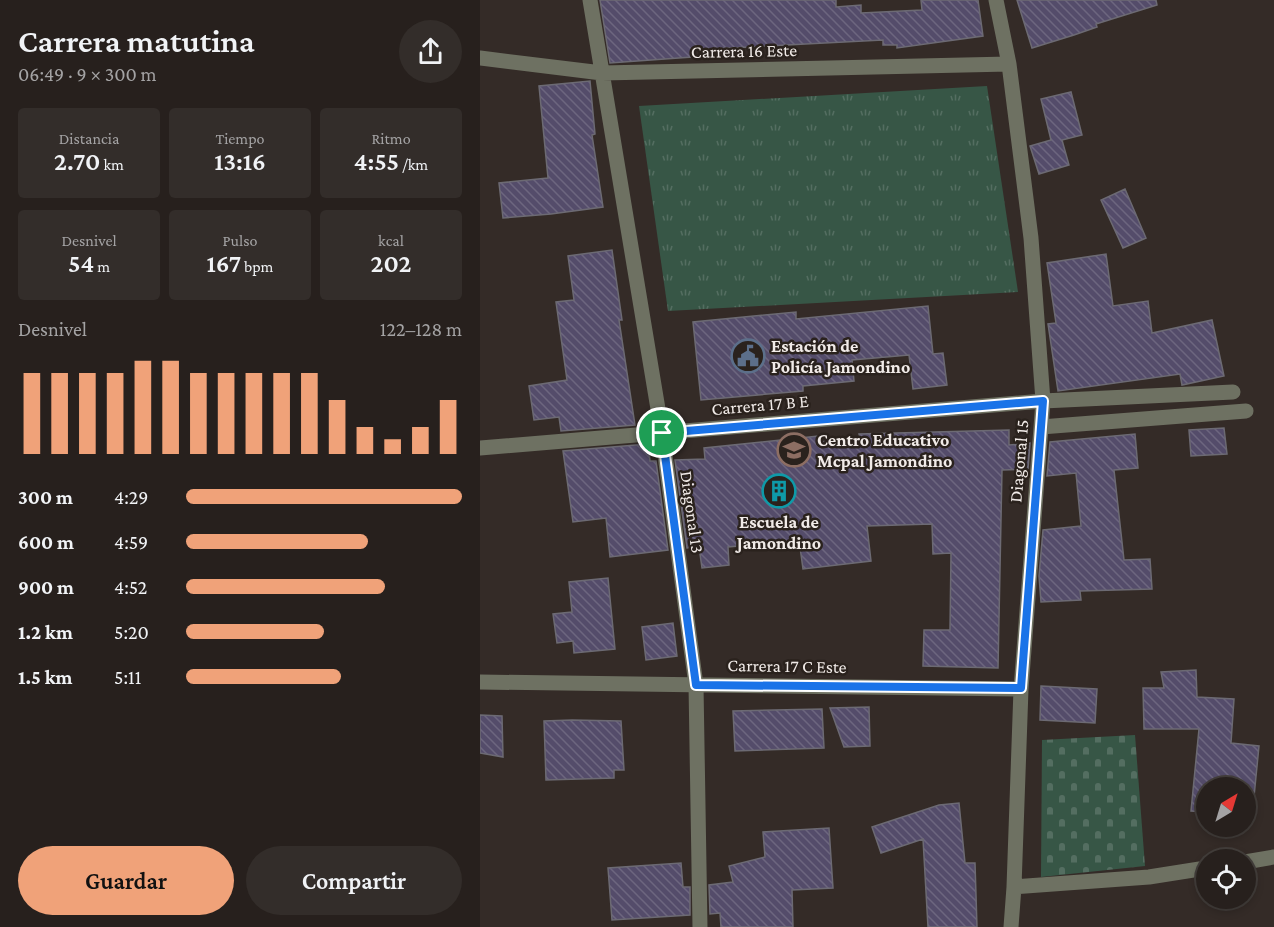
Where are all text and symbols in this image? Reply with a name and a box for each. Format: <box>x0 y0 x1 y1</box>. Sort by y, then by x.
button: share <box>399 20 462 83</box>
text: Carrera matutina <box>18 22 255 59</box>
street label: Carrera 16 Este <box>691 40 797 62</box>
text: 06:49 · 9 × 300 m <box>18 63 157 85</box>
text: Distancia <box>59 130 119 147</box>
text: Tiempo <box>215 130 265 147</box>
text: Ritmo <box>371 130 411 147</box>
text: 2.70 <box>54 147 100 176</box>
text: 13:16 <box>214 147 266 176</box>
text: 4:55 <box>354 147 399 176</box>
text: km <box>100 156 124 173</box>
text: /km <box>399 156 428 173</box>
text: Desnivel <box>61 232 117 249</box>
text: Pulso <box>223 232 257 249</box>
text: kcal <box>378 232 404 249</box>
text: 54 <box>68 249 94 278</box>
text: 167 <box>207 249 241 278</box>
text: 202 <box>371 249 411 278</box>
text: m <box>94 258 110 275</box>
text: bpm <box>241 258 273 275</box>
text: Desnivel <box>18 318 87 340</box>
text: 122–128 m <box>380 318 462 340</box>
place label: Estación de Policía Jamondino <box>771 336 910 377</box>
public building icon: Estación de Policía Jamondino <box>730 338 766 374</box>
street label: Carrera 17 B E <box>711 391 810 419</box>
pin <box>636 407 687 458</box>
icon: arrive <box>645 416 678 449</box>
street label: Diagonal 15 <box>1005 419 1033 503</box>
place label: Centro Educativo Mcpal Jamondino <box>817 430 952 471</box>
school or university icon: Centro Educativo Mcpal Jamondino <box>776 432 812 468</box>
street label: Diagonal 13 <box>676 469 708 555</box>
building icon: Escuela de Jamondino <box>761 473 797 509</box>
text: 300 m <box>18 486 73 508</box>
text: 4:29 <box>114 486 148 508</box>
place label: Escuela de Jamondino <box>735 512 821 553</box>
text: 600 m <box>18 531 74 553</box>
text: 4:59 <box>114 531 148 553</box>
text: 900 m <box>18 576 74 598</box>
text: 4:52 <box>114 576 147 598</box>
text: 1.2 km <box>18 621 73 643</box>
text: 5:20 <box>114 621 149 643</box>
street label: Carrera 17 C Este <box>727 655 847 677</box>
text: 1.5 km <box>18 666 73 688</box>
text: 5:11 <box>114 666 141 688</box>
north arrow <box>1196 777 1256 837</box>
map controls <box>1196 777 1256 909</box>
button: Guardar <box>18 846 234 915</box>
button: Compartir <box>246 846 462 915</box>
button: locate <box>1196 849 1256 909</box>

